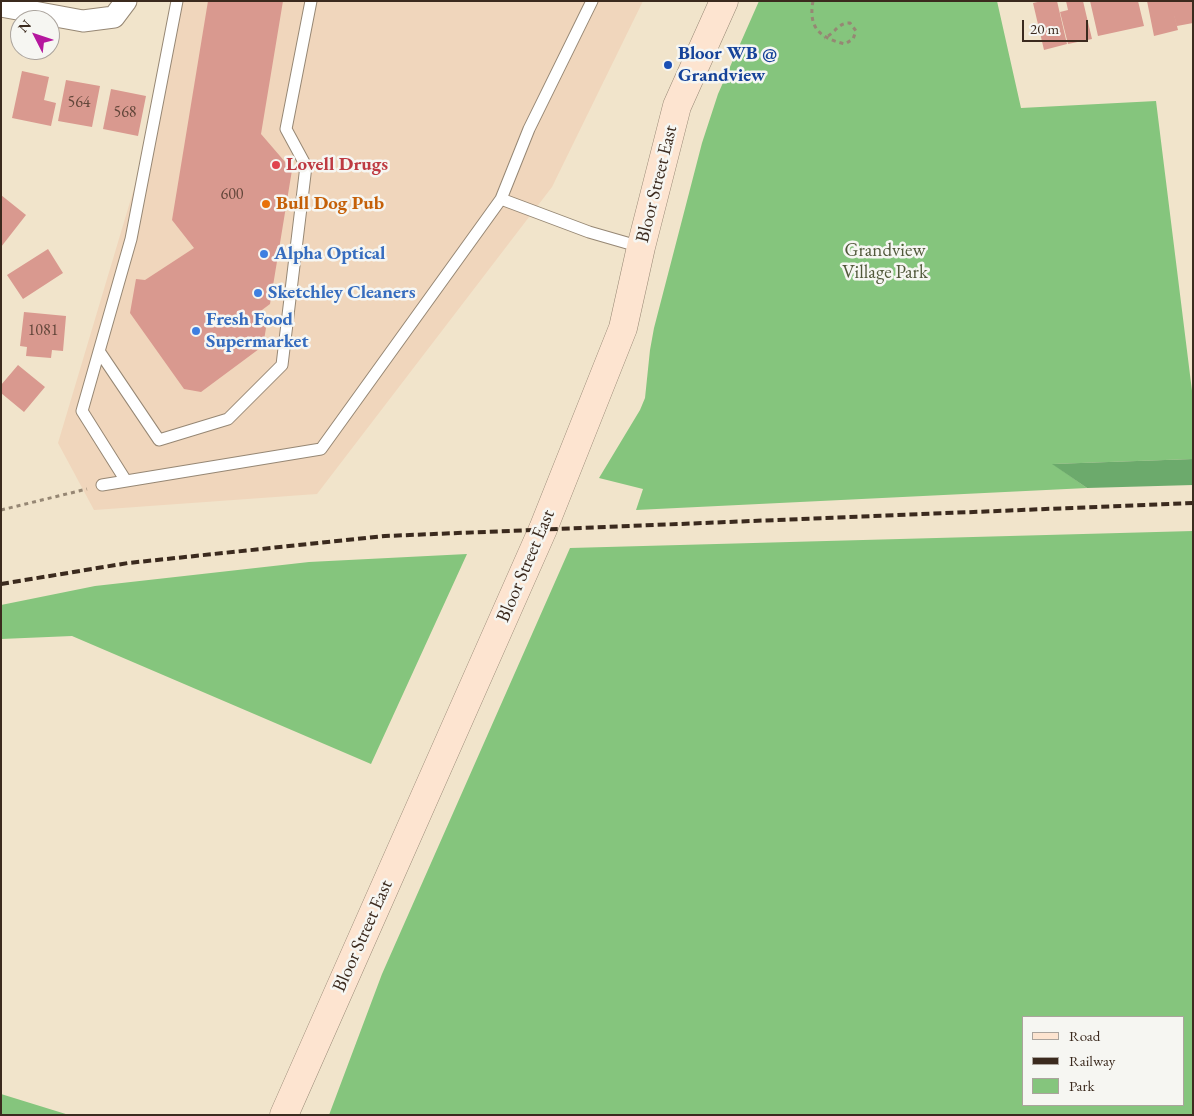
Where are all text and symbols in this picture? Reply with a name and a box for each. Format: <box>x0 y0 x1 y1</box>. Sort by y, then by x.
north arrow <box>10 10 60 60</box>
scale bar <box>1024 10 1090 42</box>
text: N <box>14 16 35 36</box>
text: 20 m <box>1030 19 1059 38</box>
place label: Bloor WB @ Grandview <box>678 43 777 87</box>
marker: Bloor WB @ Grandview <box>662 59 674 71</box>
house number: 564 <box>67 93 91 113</box>
house number: 568 <box>113 103 137 123</box>
street label: Bloor Street East <box>631 123 683 245</box>
place label: Lovell Drugs <box>286 154 388 176</box>
marker: Lovell Drugs <box>270 159 282 171</box>
house number: 600 <box>220 185 244 205</box>
place label: Bull Dog Pub <box>276 193 384 215</box>
marker: Bull Dog Pub <box>260 198 272 210</box>
park label: Grandview Village Park <box>842 240 928 284</box>
place label: Alpha Optical <box>274 243 385 265</box>
marker: Alpha Optical <box>258 248 270 260</box>
place label: Sketchley Cleaners <box>268 282 416 304</box>
marker: Sketchley Cleaners <box>252 287 264 299</box>
place label: Fresh Food Supermarket <box>206 309 309 353</box>
house number: 1081 <box>28 321 58 341</box>
marker: Fresh Food Supermarket <box>190 325 202 337</box>
street label: Bloor Street East <box>492 506 560 626</box>
street label: Bloor Street East <box>328 876 398 996</box>
legend <box>1022 1016 1184 1106</box>
text: Road <box>1069 1026 1100 1045</box>
text: Railway <box>1069 1051 1115 1070</box>
text: Park <box>1069 1076 1095 1095</box>

